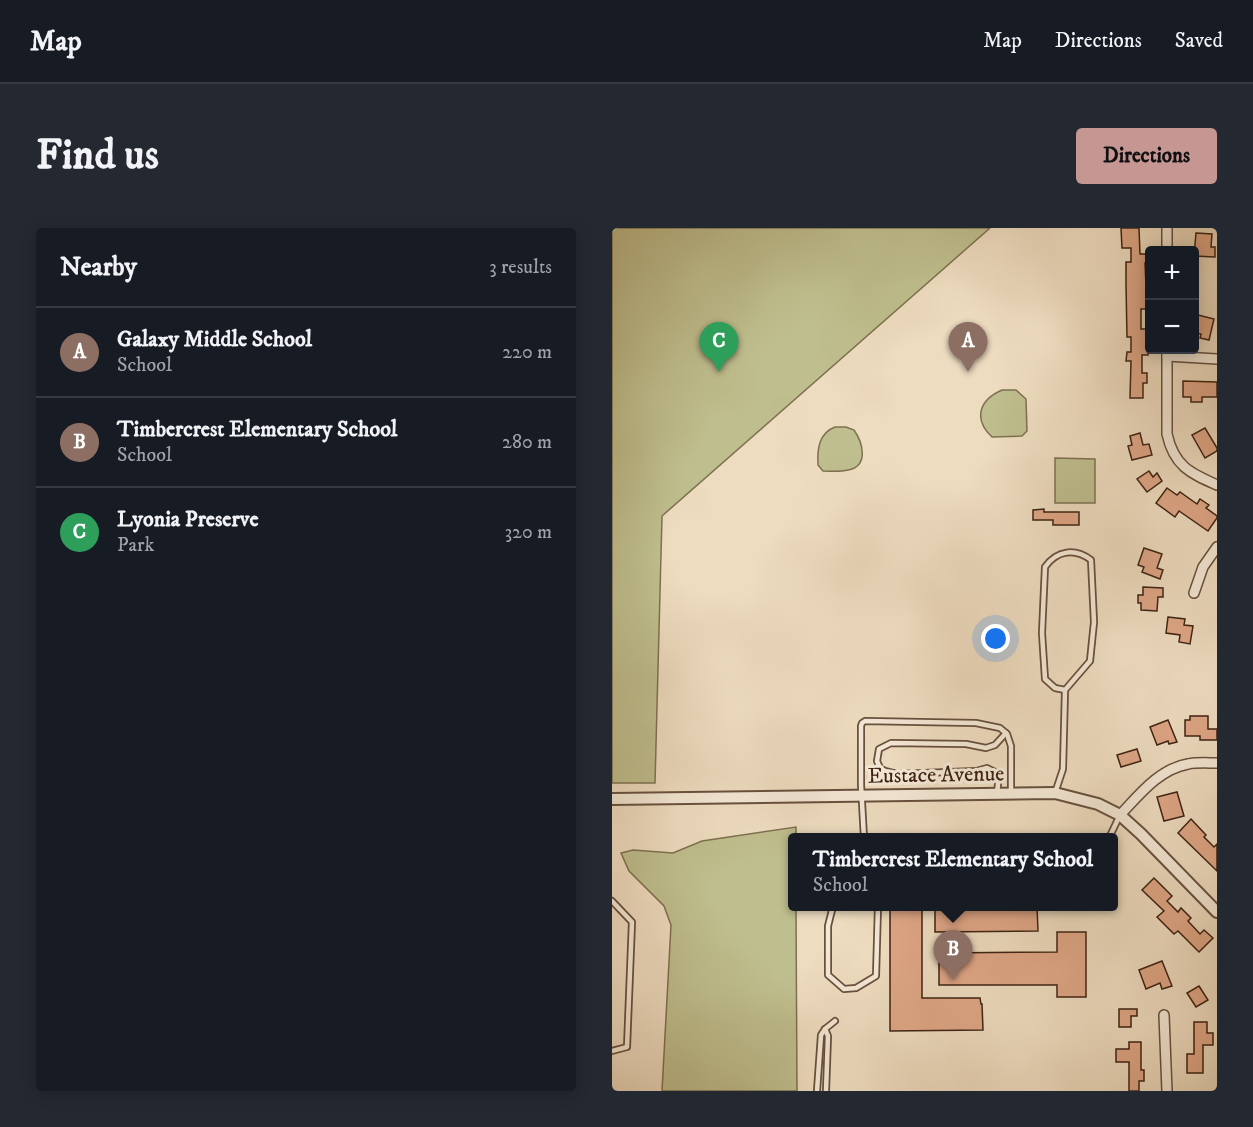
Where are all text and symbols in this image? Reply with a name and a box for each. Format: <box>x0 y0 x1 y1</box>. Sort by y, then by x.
text: Map <box>30 24 82 59</box>
text: Map <box>983 28 1022 54</box>
text: Directions <box>1055 28 1142 54</box>
text: Saved <box>1175 28 1223 54</box>
button: Directions <box>1076 128 1217 184</box>
text: Find us <box>36 130 159 182</box>
map controls <box>1145 246 1199 354</box>
button: + <box>1145 246 1199 300</box>
text: Nearby <box>60 251 137 284</box>
text: 3 results <box>489 255 552 280</box>
button: − <box>1145 300 1199 354</box>
pin: C <box>700 322 738 372</box>
pin: A <box>948 322 988 372</box>
text: Galaxy Middle School <box>117 326 312 353</box>
text: A <box>73 340 86 365</box>
text: 220 m <box>502 340 552 365</box>
text: School <box>117 353 172 378</box>
text: Timbercrest Elementary School <box>117 416 397 443</box>
text: B <box>73 430 86 455</box>
text: 280 m <box>502 430 552 455</box>
text: School <box>117 443 172 468</box>
text: Lyonia Preserve <box>117 506 259 533</box>
text: C <box>73 520 86 545</box>
text: 320 m <box>505 520 552 545</box>
text: Park <box>117 533 154 558</box>
your location <box>981 624 1010 653</box>
street label: Eustace Avenue <box>867 760 1005 790</box>
popup <box>788 833 1118 911</box>
text: Timbercrest Elementary School <box>813 846 1093 873</box>
text: School <box>813 873 868 898</box>
pin: B <box>934 930 972 980</box>

